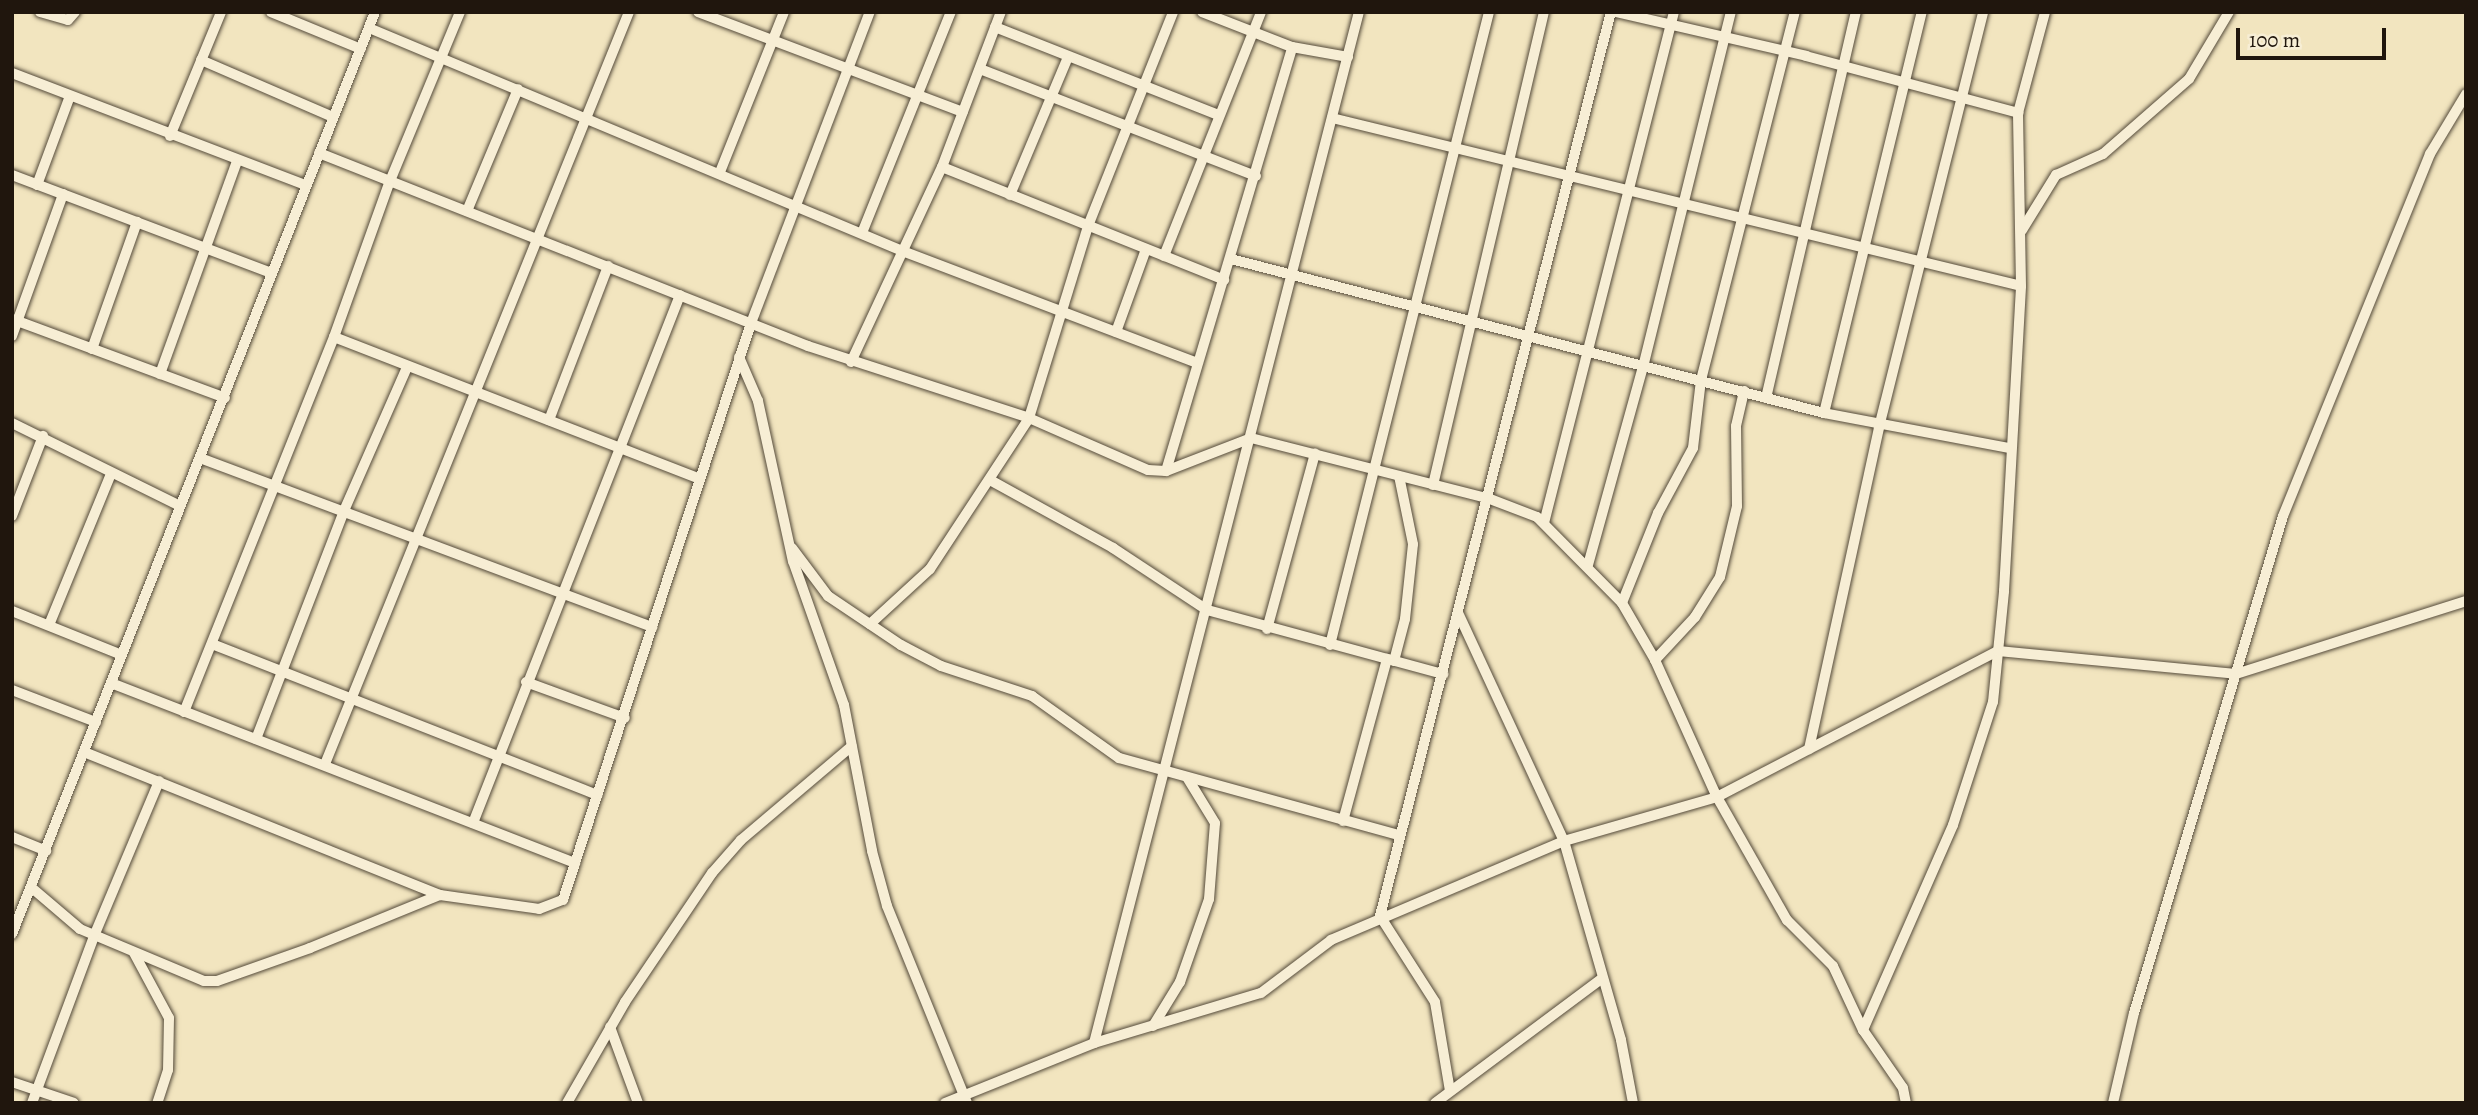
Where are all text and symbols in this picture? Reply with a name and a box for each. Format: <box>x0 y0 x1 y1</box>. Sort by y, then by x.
scale bar <box>2240 14 2390 58</box>
text: 100 m <box>2249 26 2300 54</box>

